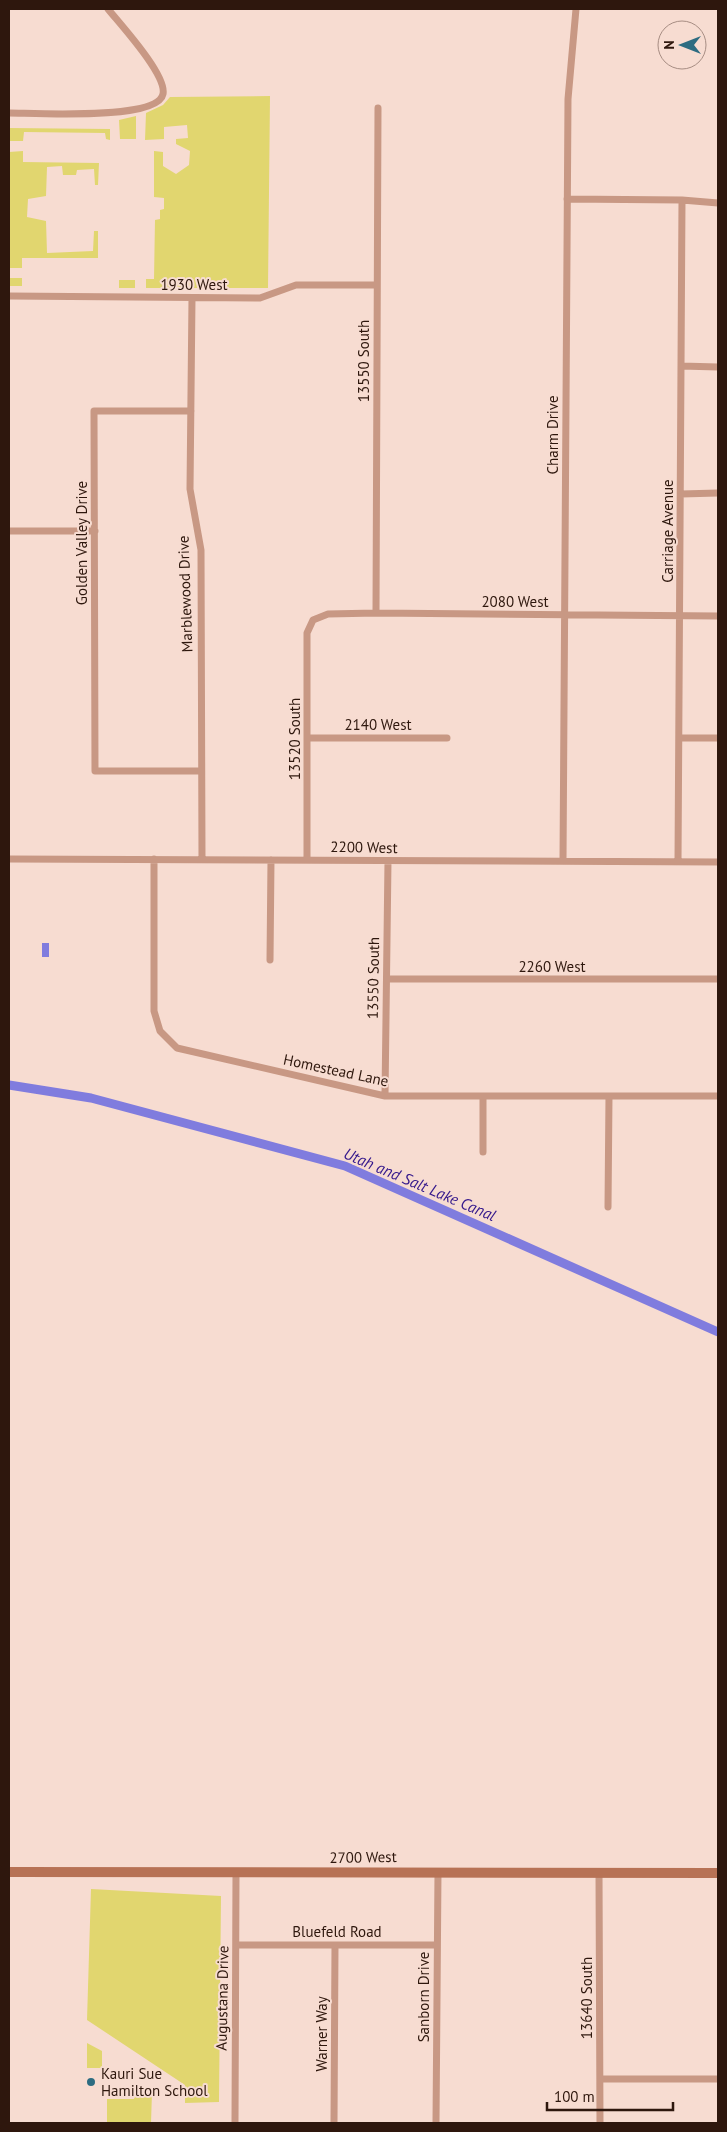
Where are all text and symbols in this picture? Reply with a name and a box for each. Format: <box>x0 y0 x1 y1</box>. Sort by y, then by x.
north arrow <box>657 20 707 70</box>
text: N <box>660 40 678 50</box>
street label: 1930 West <box>160 275 228 294</box>
street label: 13550 South <box>354 320 373 402</box>
street label: Charm Drive <box>543 395 562 475</box>
street label: Carriage Avenue <box>658 479 677 583</box>
street label: Golden Valley Drive <box>72 481 91 605</box>
street label: Marblewood Drive <box>173 535 197 653</box>
street label: 2080 West <box>481 592 549 611</box>
street label: 13520 South <box>285 698 304 780</box>
street label: 2140 West <box>344 715 412 734</box>
street label: 2200 West <box>330 837 398 857</box>
street label: 13550 South <box>363 937 383 1019</box>
street label: 2260 West <box>518 957 586 976</box>
street label: Homestead Lane <box>282 1050 390 1090</box>
water label: Utah and Salt Lake Canal <box>341 1143 500 1225</box>
street label: 2700 West <box>329 1847 397 1867</box>
street label: Bluefeld Road <box>292 1922 382 1941</box>
street label: Augustana Drive <box>212 1945 232 2051</box>
street label: Sanborn Drive <box>414 1952 433 2042</box>
street label: 13640 South <box>577 1957 596 2039</box>
street label: Warner Way <box>312 1996 331 2072</box>
place label: Kauri Sue Hamilton School <box>101 2064 208 2100</box>
marker: Kauri Sue Hamilton School <box>85 2076 97 2088</box>
scale bar <box>547 2080 673 2112</box>
text: 100 m <box>554 2087 595 2106</box>

